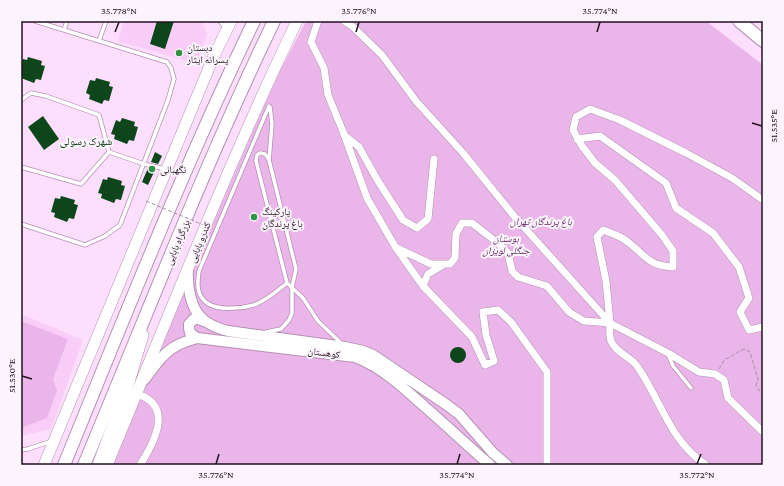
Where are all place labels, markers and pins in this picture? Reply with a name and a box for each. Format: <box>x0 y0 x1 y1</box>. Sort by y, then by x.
place label: دبستان پسرانه ایثار <box>186 42 228 66</box>
marker: دبستان پسرانه ایثار <box>174 48 184 58</box>
marker: نگهبانی <box>147 164 157 174</box>
place label: نگهبانی <box>160 164 186 176</box>
place label: پارکینگ باغ پرندگان <box>262 206 303 230</box>
marker: پارکینگ باغ پرندگان <box>249 212 259 222</box>

